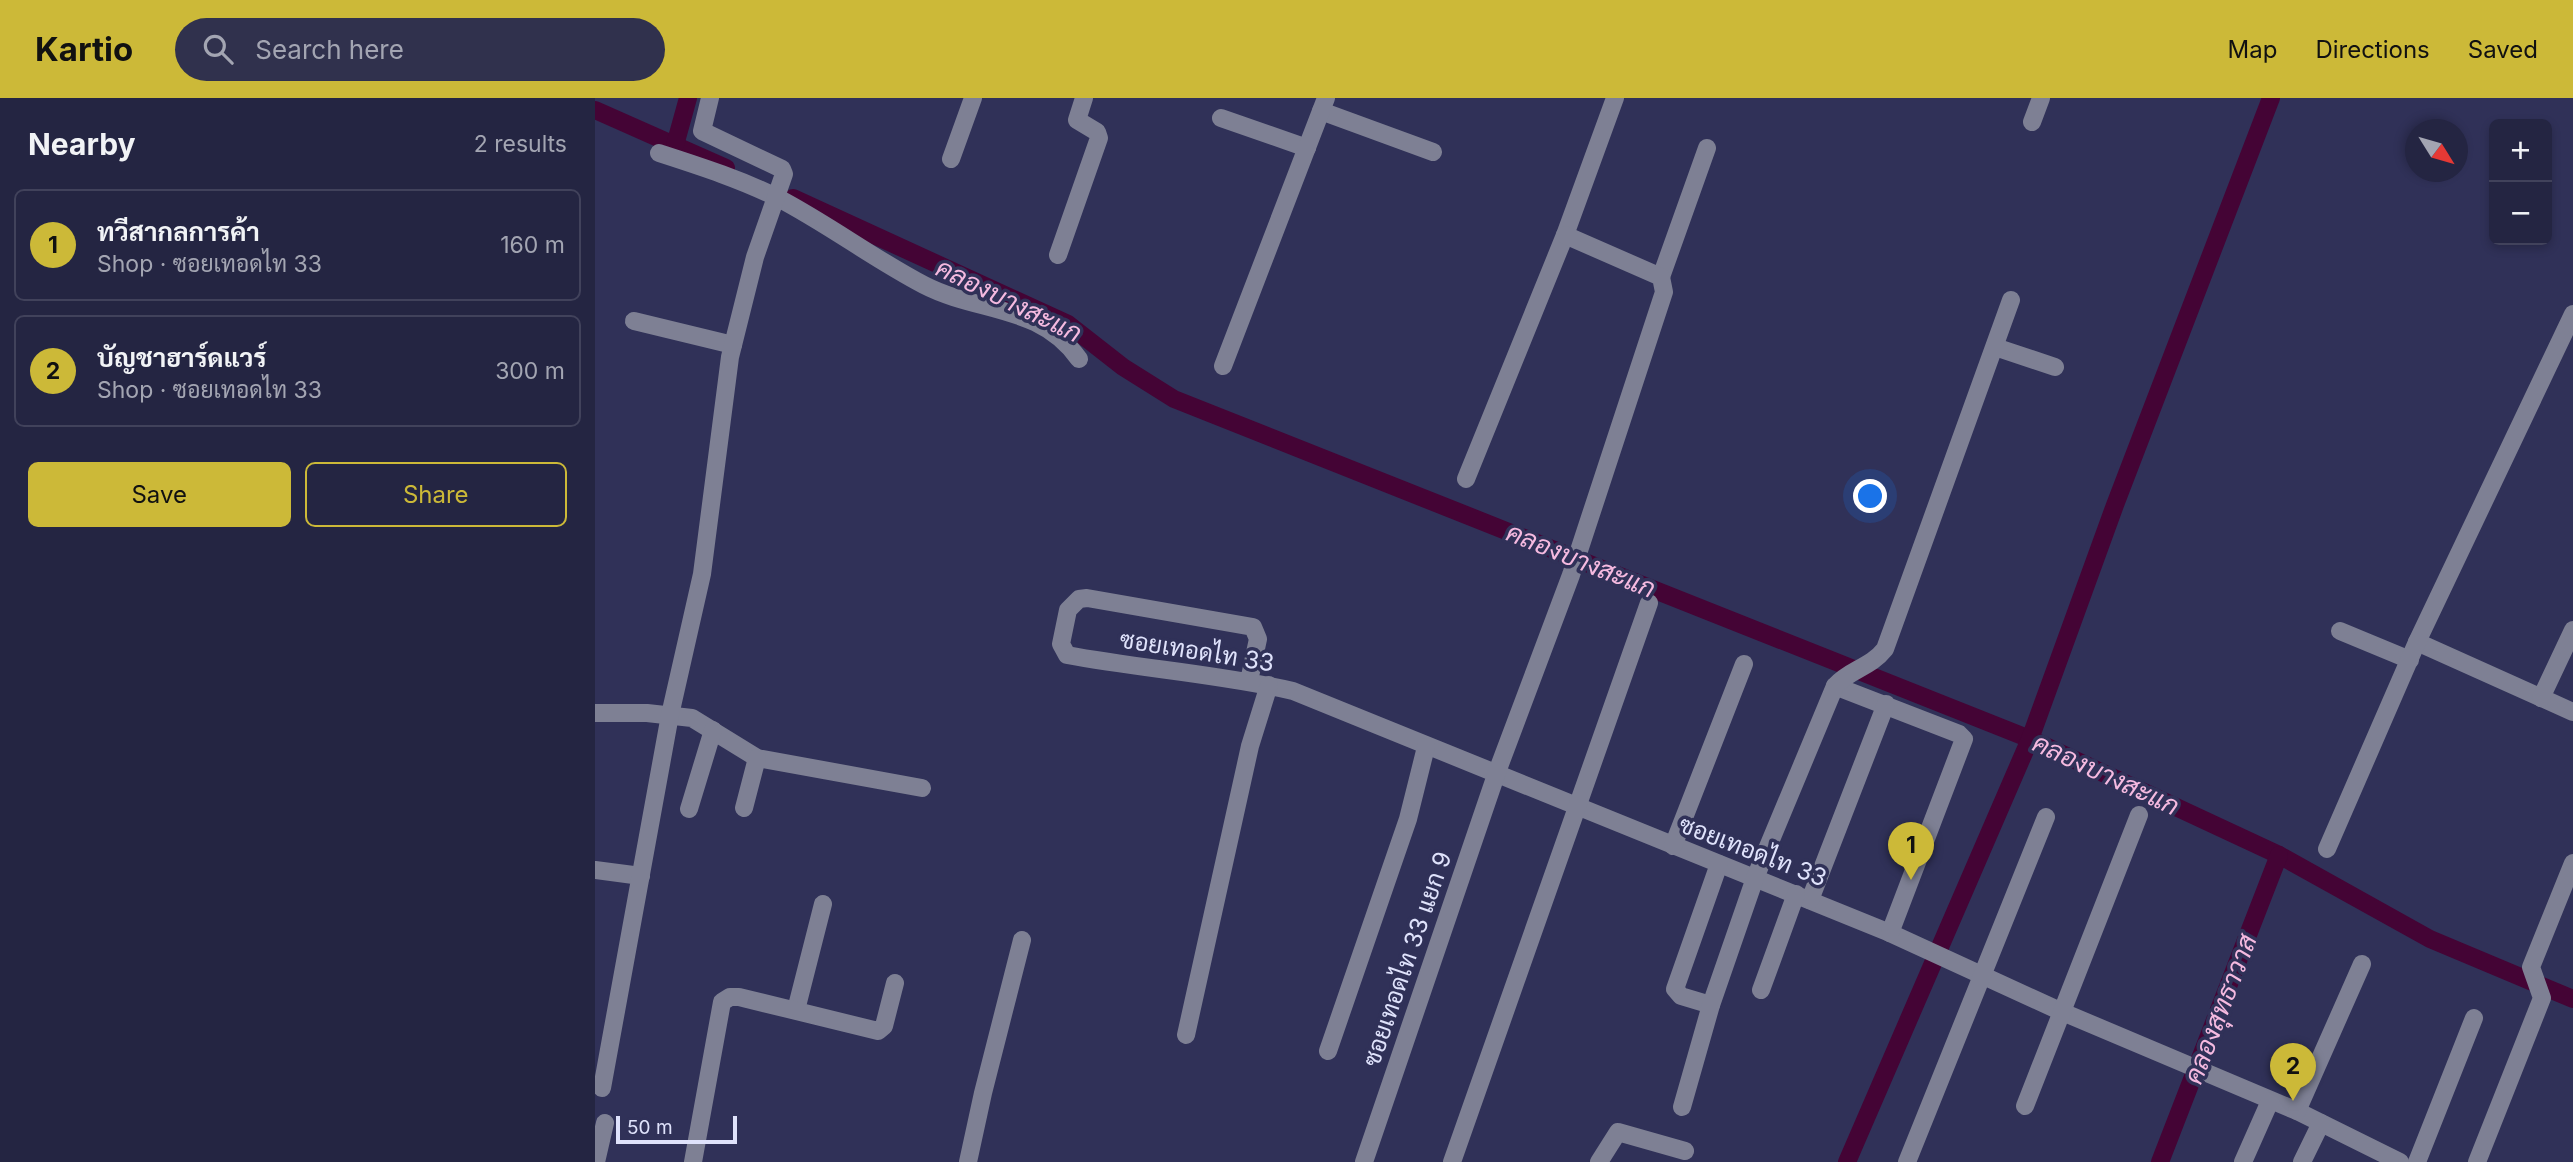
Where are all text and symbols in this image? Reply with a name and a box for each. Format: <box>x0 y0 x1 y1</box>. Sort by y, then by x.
search box <box>175 18 665 81</box>
text: Kartio <box>35 29 133 69</box>
icon: search <box>199 30 237 68</box>
text: Search here <box>255 34 404 65</box>
text: Map <box>2228 35 2277 64</box>
text: Directions <box>2315 35 2430 64</box>
text: Saved <box>2468 35 2538 64</box>
north arrow <box>2405 119 2468 182</box>
map controls <box>2489 119 2552 245</box>
button: + <box>2489 119 2552 182</box>
text: Nearby <box>28 126 136 162</box>
text: 2 results <box>474 130 567 158</box>
button: − <box>2489 182 2552 245</box>
text: ทวีสากลการค้า <box>97 216 260 247</box>
text: 1 <box>48 231 58 259</box>
text: 160 m <box>500 231 565 259</box>
text: Shop · ซอยเทอดไท 33 <box>97 250 322 278</box>
water label: คลองบางสะแก <box>931 251 1087 349</box>
text: บัญชาฮาร์ดแวร์ <box>97 342 266 373</box>
text: 2 <box>46 357 60 385</box>
text: 300 m <box>495 357 565 385</box>
text: Shop · ซอยเทอดไท 33 <box>97 376 322 404</box>
button: Save <box>28 462 291 527</box>
button: Share <box>305 462 567 527</box>
your location <box>1853 479 1887 513</box>
water label: คลองบางสะแก <box>1502 516 1660 604</box>
street label: ซอยเทอดไท 33 <box>1118 624 1276 677</box>
water label: คลองบางสะแก <box>2028 727 2184 821</box>
street label: ซอยเทอดไท 33 <box>1675 809 1831 892</box>
pin: 1 <box>1888 822 1934 880</box>
street label: ซอยเทอดไท 33 แยก 9 <box>1356 847 1457 1070</box>
water label: คลองสุทธาวาส <box>2177 929 2266 1089</box>
pin: 2 <box>2270 1043 2316 1101</box>
scale bar <box>616 1113 737 1145</box>
text: 50 m <box>627 1116 673 1139</box>

